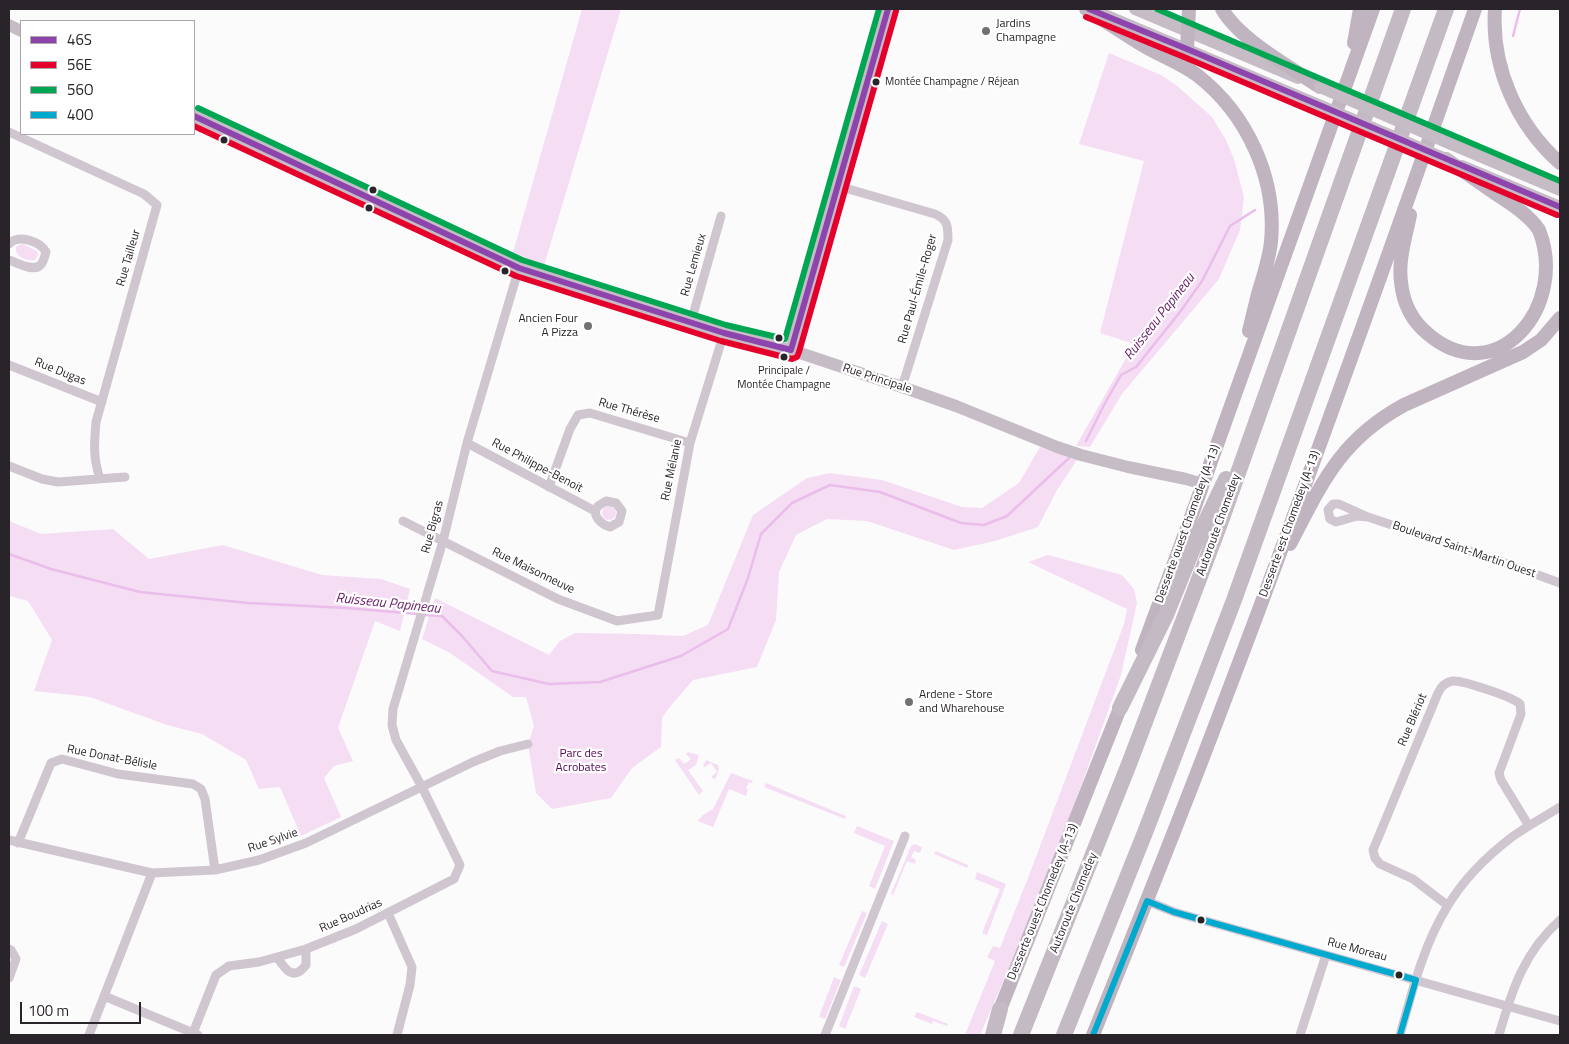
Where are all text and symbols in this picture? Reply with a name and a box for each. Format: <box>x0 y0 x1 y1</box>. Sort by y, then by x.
place label: Jardins Champagne <box>996 17 1056 45</box>
legend <box>20 20 195 135</box>
marker: Jardins Champagne <box>980 25 992 37</box>
text: 46S <box>67 28 92 51</box>
text: 56E <box>67 53 92 76</box>
place label: Montée Champagne / Réjean <box>885 75 1019 89</box>
marker: Montée Champagne / Réjean <box>871 77 881 87</box>
text: 56O <box>67 78 94 101</box>
text: 40O <box>67 103 94 126</box>
unlabelled marker <box>219 135 229 145</box>
unlabelled marker <box>368 185 378 195</box>
unlabelled marker <box>364 203 374 213</box>
street label: Rue Tailleur <box>114 228 144 288</box>
street label: Rue Lemieux <box>678 232 710 298</box>
street label: Rue Paul-Émile-Roger <box>895 233 941 345</box>
unlabelled marker <box>500 266 510 276</box>
water label: Ruisseau Papineau <box>1121 270 1199 364</box>
place label: Ancien Four A Pizza <box>518 312 578 340</box>
marker: Ancien Four A Pizza <box>582 320 594 332</box>
unlabelled marker <box>774 333 784 343</box>
marker: Principale / Montée Champagne <box>779 352 789 362</box>
street label: Rue Dugas <box>32 355 88 389</box>
street label: Rue Principale <box>841 361 913 397</box>
place label: Principale / Montée Champagne <box>737 364 831 390</box>
street label: Rue Thérèse <box>597 395 661 427</box>
street label: Rue Philippe-Benoit <box>489 436 585 496</box>
street label: Rue Mélanie <box>658 438 686 502</box>
street label: Desserte ouest Chomedey (A-13) <box>1153 443 1223 605</box>
street label: Desserte est Chomedey (A-13) <box>1257 449 1323 599</box>
street label: Autoroute Chomedey <box>1194 472 1244 578</box>
street label: Rue Bigras <box>419 499 447 555</box>
street label: Boulevard Saint-Martin Ouest <box>1390 519 1538 581</box>
street label: Rue Maisonneuve <box>489 545 577 597</box>
water label: Ruisseau Papineau <box>335 590 441 618</box>
place label: Ardene - Store and Wharehouse <box>919 688 1004 716</box>
street label: Rue Blériot <box>1395 691 1431 749</box>
marker: Ardene - Store and Wharehouse <box>903 696 915 708</box>
street label: Rue Donat-Bélisle <box>66 742 158 774</box>
park label: Parc des Acrobates <box>556 747 606 775</box>
street label: Desserte ouest Chomedey (A-13) <box>1005 822 1081 982</box>
street label: Rue Sylvie <box>246 826 300 856</box>
street label: Autoroute Chomedey <box>1047 851 1101 955</box>
street label: Rue Boudrias <box>317 896 385 936</box>
unlabelled marker <box>1196 915 1206 925</box>
street label: Rue Moreau <box>1326 935 1388 965</box>
unlabelled marker <box>1394 970 1404 980</box>
scale bar <box>22 992 144 1024</box>
text: 100 m <box>28 999 69 1022</box>

